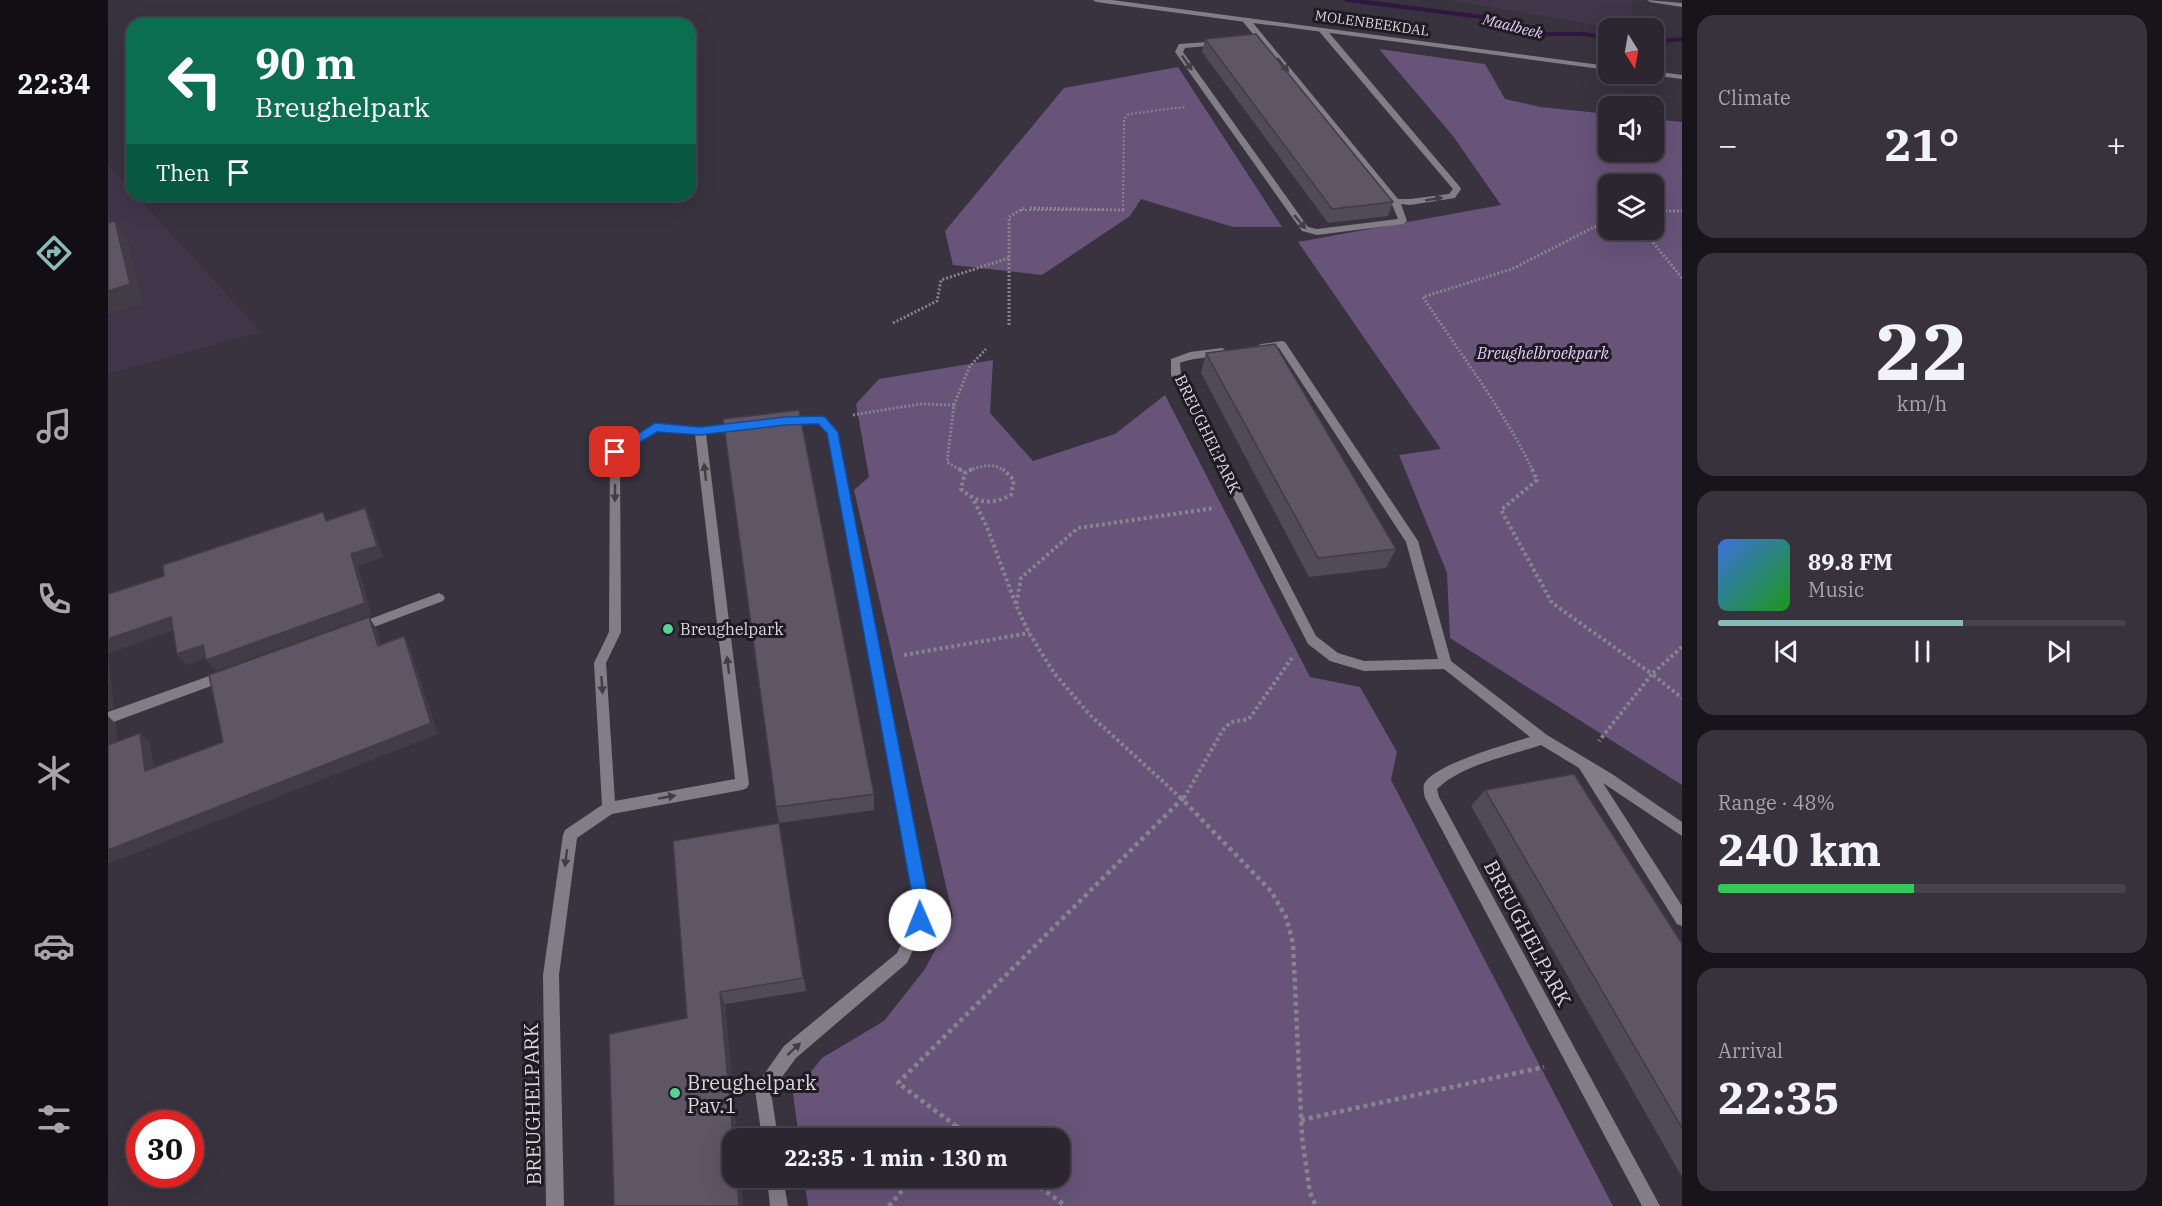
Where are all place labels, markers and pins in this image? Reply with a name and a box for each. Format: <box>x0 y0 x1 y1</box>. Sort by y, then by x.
pin <box>589 426 640 477</box>
place label: Breughelpark <box>680 619 784 639</box>
marker: Breughelpark <box>661 622 675 636</box>
place label: Breughelpark Pav.1 <box>687 1069 817 1119</box>
marker: Breughelpark Pav.1 <box>668 1086 682 1100</box>

